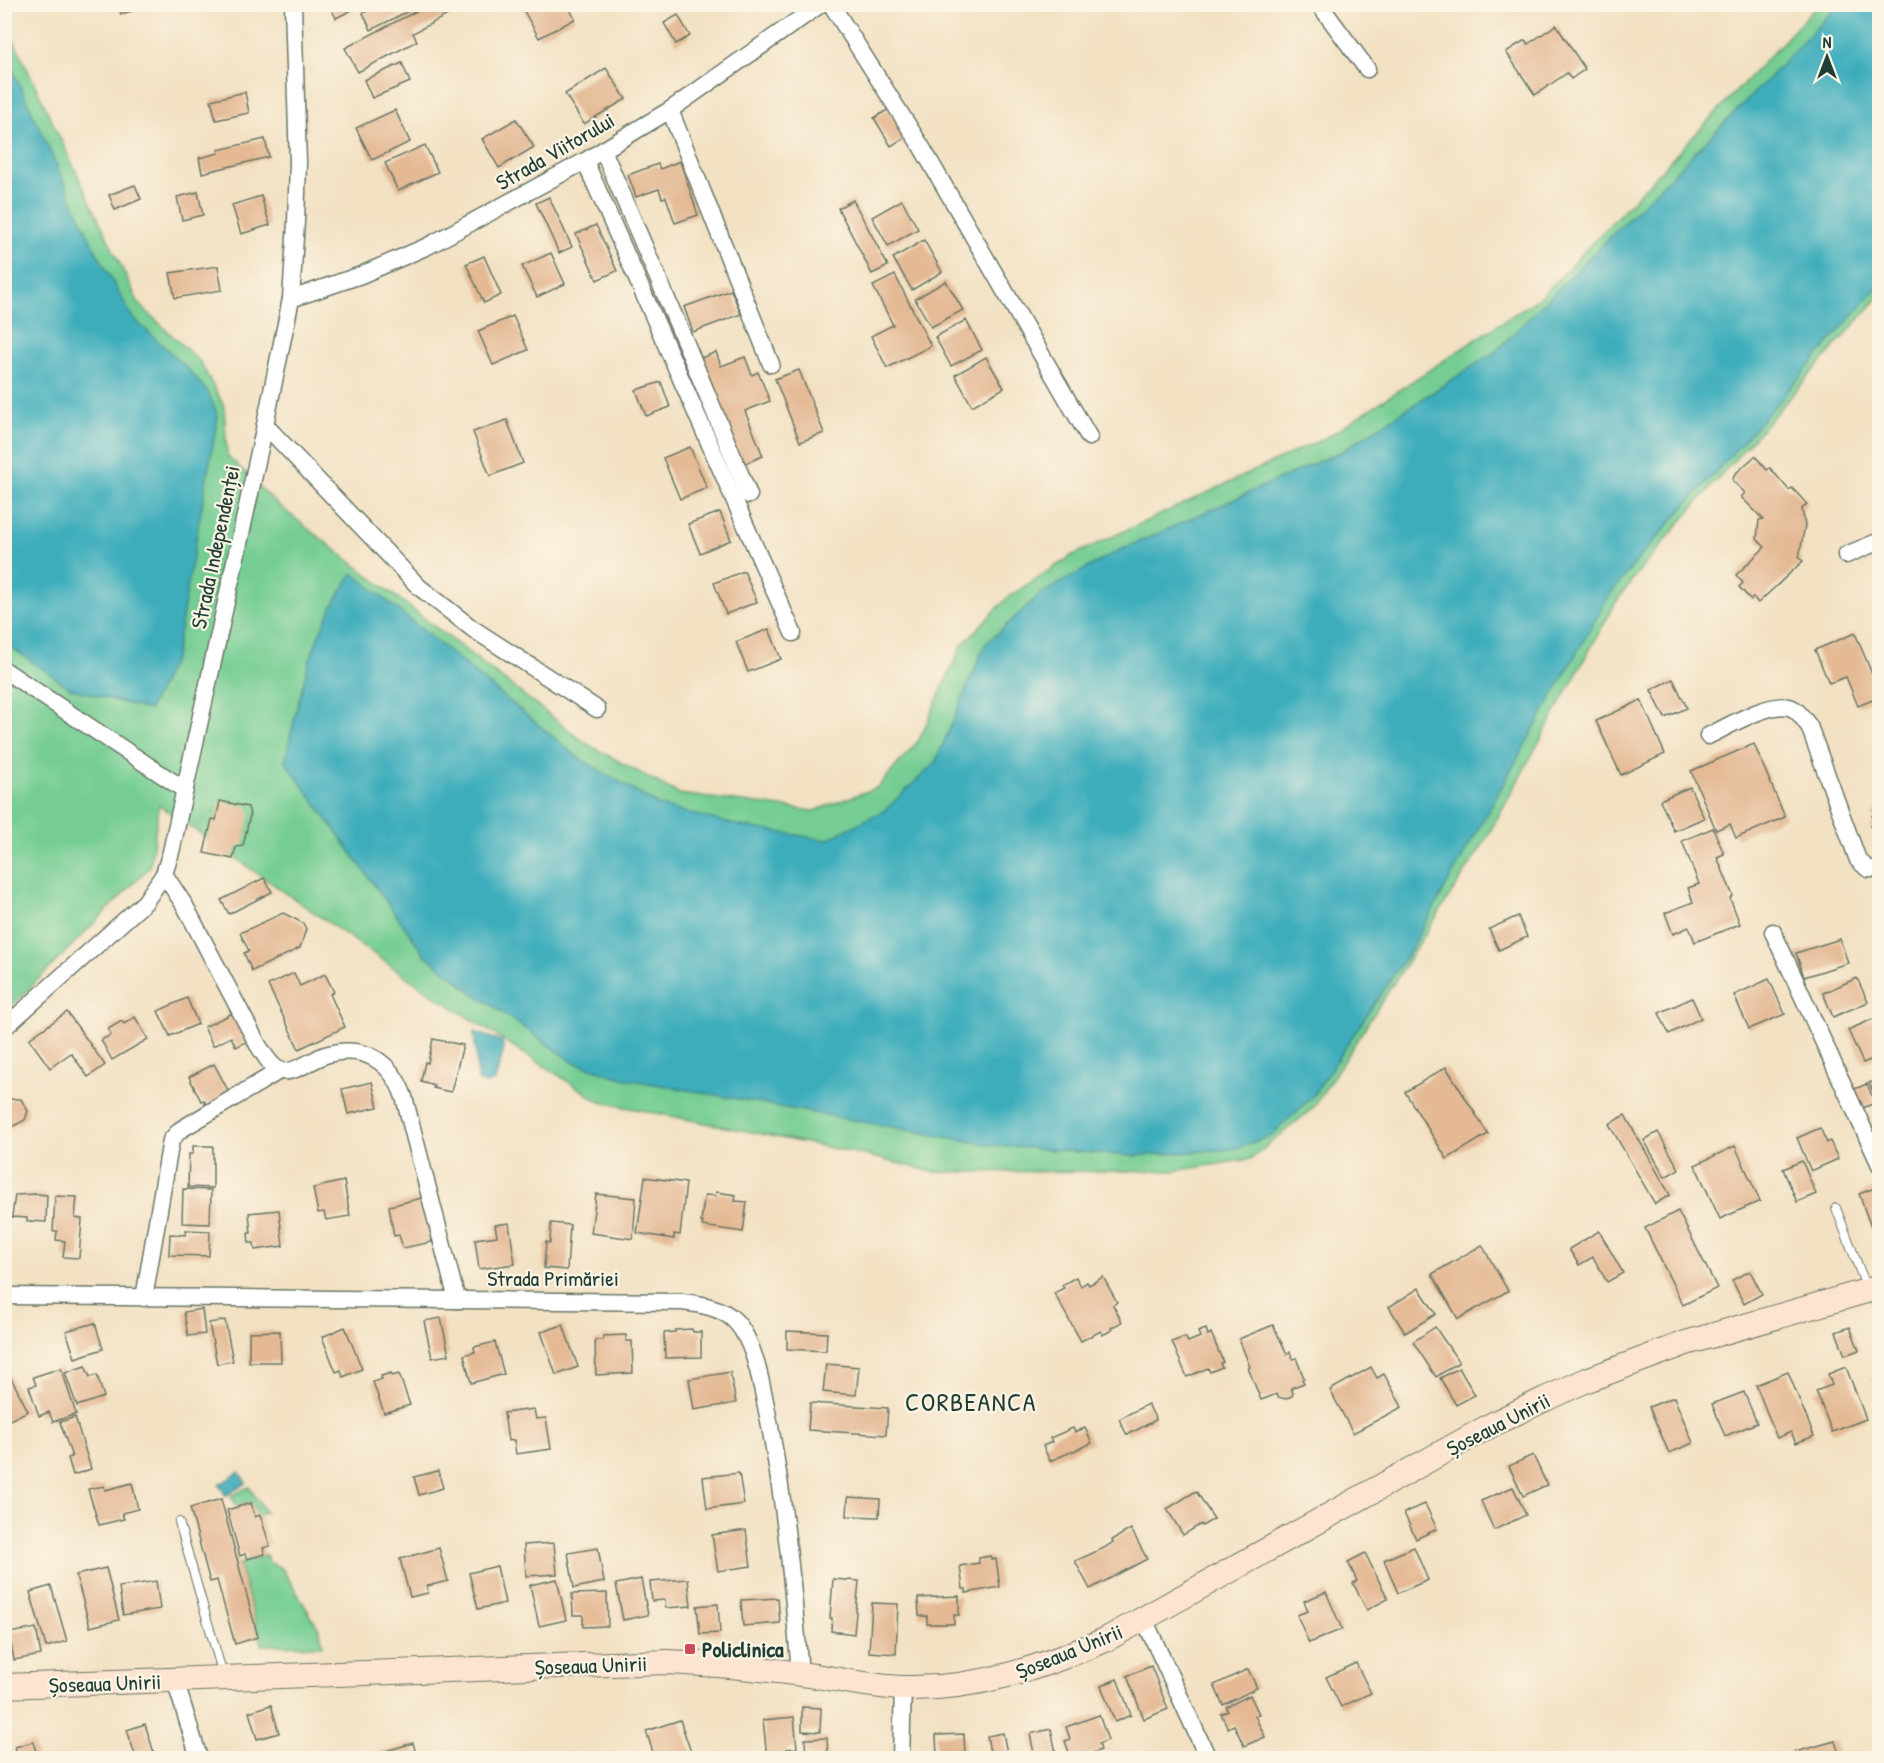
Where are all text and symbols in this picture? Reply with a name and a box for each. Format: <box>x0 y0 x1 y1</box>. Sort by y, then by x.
north arrow <box>1797 27 1857 87</box>
text: N <box>1823 31 1832 53</box>
street label: Strada Viitorului <box>490 105 620 197</box>
street label: Strada Independenței <box>183 463 247 631</box>
street label: Strada Primăriei <box>487 1263 619 1293</box>
district label: CORBEANCA <box>905 1384 1037 1419</box>
street label: Șoseaua Unirii <box>1441 1385 1555 1463</box>
street label: Șoseaua Unirii <box>1011 1616 1127 1686</box>
place label: Policlinica <box>702 1634 784 1664</box>
marker: Policlinica <box>683 1642 697 1656</box>
street label: Șoseaua Unirii <box>534 1648 648 1682</box>
street label: Șoseaua Unirii <box>48 1666 162 1700</box>

